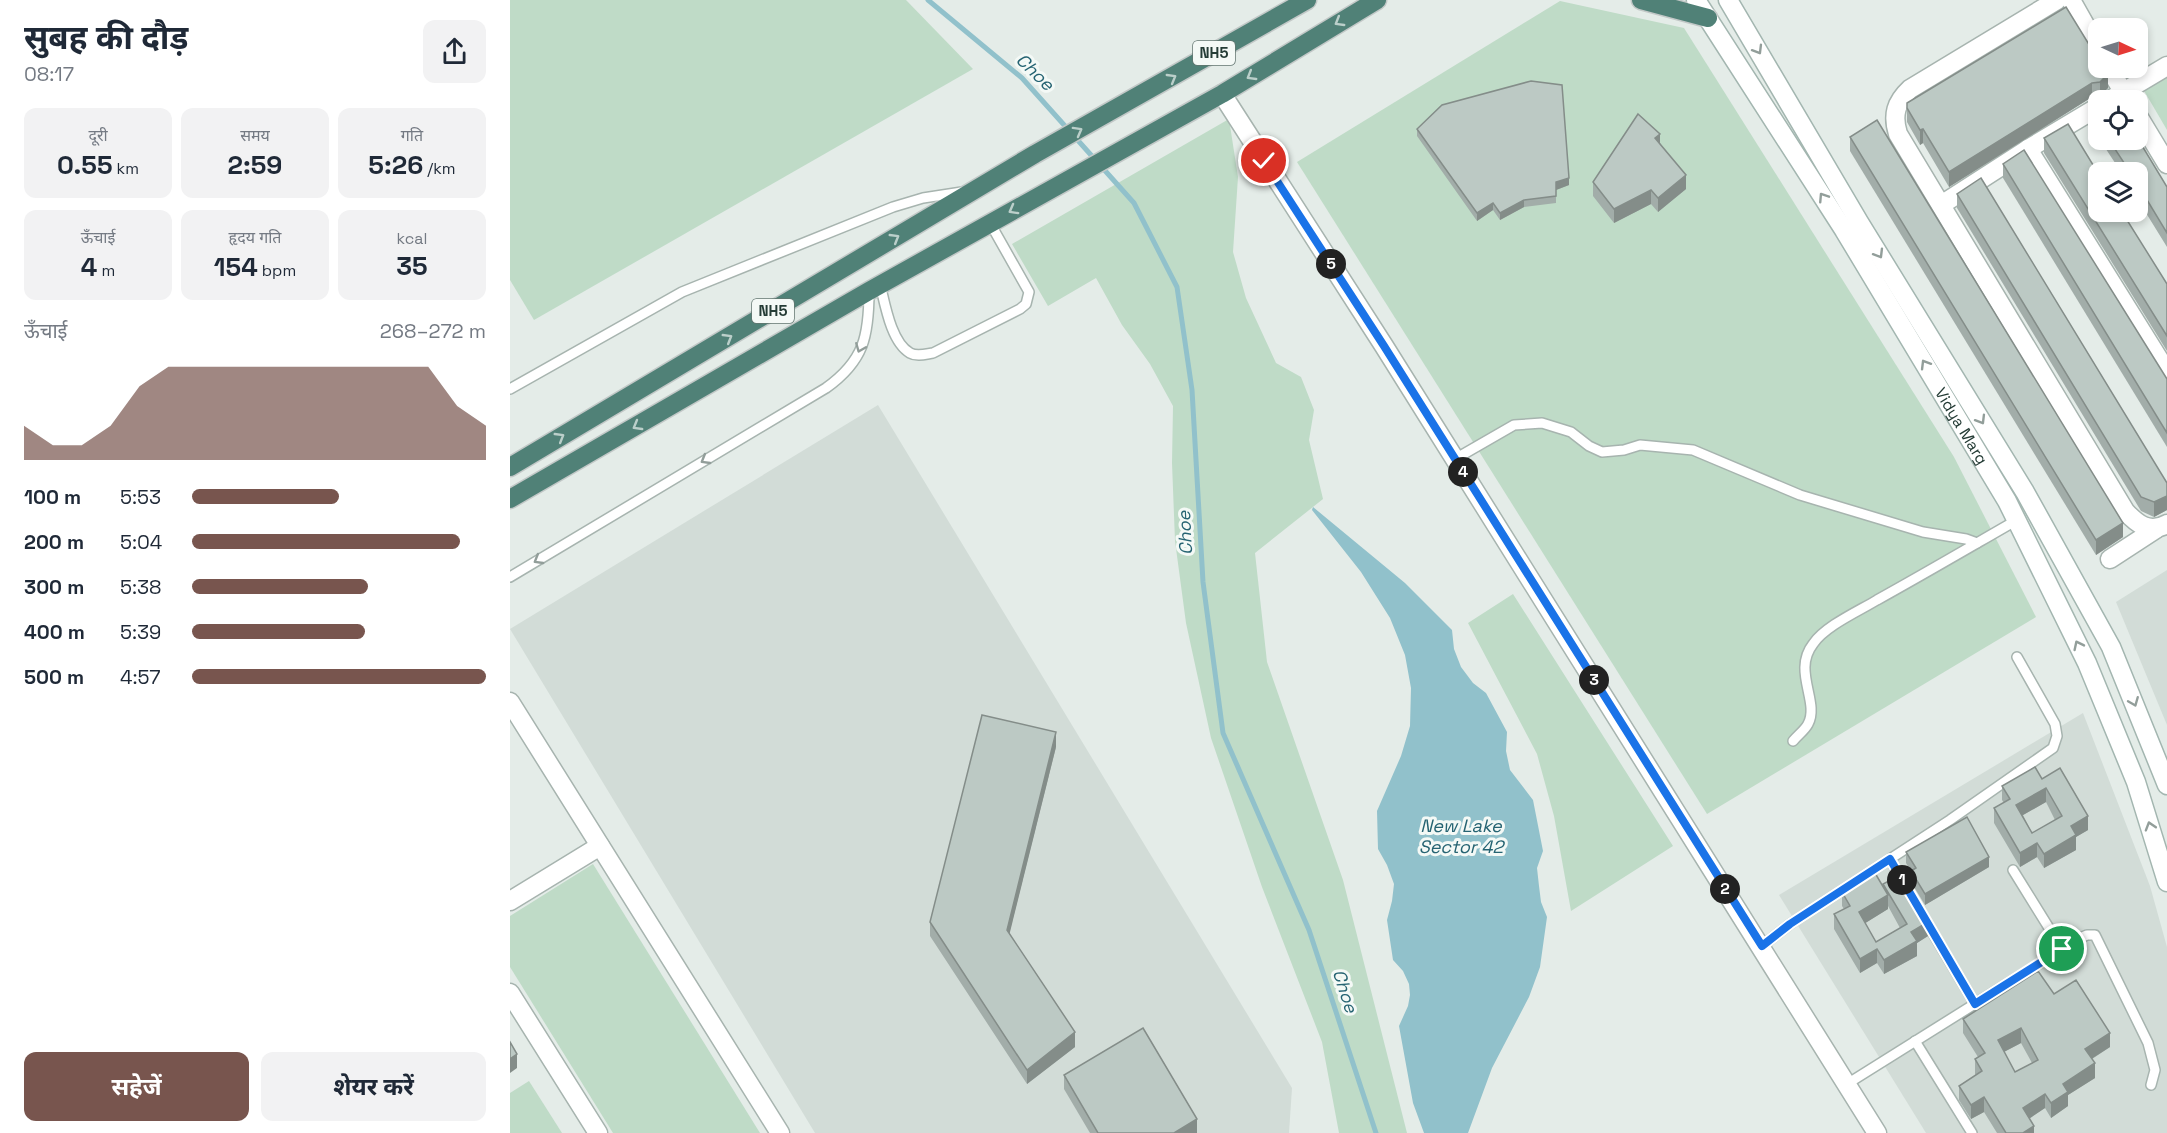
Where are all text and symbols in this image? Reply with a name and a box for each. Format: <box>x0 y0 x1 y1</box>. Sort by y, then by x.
one-way arrow <box>1335 15 1345 27</box>
text: सुबह की दौड़ <box>24 17 188 59</box>
north arrow <box>2088 18 2148 78</box>
map controls <box>2088 18 2148 222</box>
button: share <box>423 20 486 83</box>
road number: NH5 <box>1193 41 1235 65</box>
one-way arrow <box>1750 44 1762 54</box>
water label: Choe <box>1011 48 1060 96</box>
text: 08:17 <box>24 61 74 87</box>
one-way arrow <box>1247 68 1257 80</box>
one-way arrow <box>1166 74 1176 85</box>
button: locate <box>2088 90 2148 150</box>
text: दूरी <box>88 125 108 146</box>
text: समय <box>240 125 270 146</box>
text: गति <box>401 125 423 146</box>
one-way arrow <box>1072 127 1082 138</box>
pin <box>1238 135 1289 186</box>
icon: check <box>1247 144 1280 177</box>
text: 0.55 <box>57 148 113 182</box>
text: 2:59 <box>228 148 282 182</box>
text: 5:26 <box>368 148 423 182</box>
text: km <box>113 158 139 179</box>
text: /km <box>423 158 456 179</box>
button: layers <box>2088 162 2148 222</box>
one-way arrow <box>1819 193 1830 204</box>
one-way arrow <box>1009 203 1019 214</box>
text: ऊँचाई <box>81 227 115 248</box>
text: हृदय गति <box>229 227 281 248</box>
text: kcal <box>397 228 427 249</box>
one-way arrow <box>889 233 899 245</box>
one-way arrow <box>1872 248 1884 258</box>
text: 35 <box>396 249 428 283</box>
pin: 5 <box>1316 249 1346 279</box>
text: 4 <box>81 250 97 284</box>
text: 154 <box>214 250 258 284</box>
text: 5 <box>1326 253 1336 274</box>
text: m <box>97 260 115 281</box>
text: bpm <box>258 260 296 281</box>
road number: NH5 <box>752 299 794 323</box>
text: ऊँचाई <box>24 318 67 344</box>
text: 268–272 m <box>380 318 486 344</box>
one-way arrow <box>722 333 732 345</box>
one-way arrow <box>855 342 867 353</box>
one-way arrow <box>1920 360 1932 370</box>
street label: Vidya Marg <box>1930 384 1993 468</box>
one-way arrow <box>1973 414 1985 424</box>
one-way arrow <box>633 419 643 430</box>
one-way arrow <box>554 433 564 444</box>
one-way arrow <box>701 453 711 465</box>
pin: 4 <box>1448 457 1478 487</box>
text: 4 <box>1458 461 1468 482</box>
text: 100 m <box>24 484 81 510</box>
text: 5:53 <box>120 484 161 510</box>
water label: Choe <box>1172 509 1197 556</box>
text: 200 m <box>24 529 84 555</box>
text: 5:04 <box>120 529 162 555</box>
one-way arrow <box>534 553 544 565</box>
text: 300 m <box>24 574 84 600</box>
text: 5:38 <box>120 574 162 600</box>
text: 400 m <box>24 619 85 645</box>
text: 5:39 <box>120 619 161 645</box>
one-way arrow <box>2074 641 2086 652</box>
text: 500 m <box>24 664 84 690</box>
text: 4:57 <box>120 664 161 690</box>
pin: 3 <box>1579 665 1609 695</box>
text: 3 <box>1589 669 1599 690</box>
one-way arrow <box>2127 695 2139 706</box>
water label: New Lake Sector 42 <box>1419 814 1505 858</box>
one-way arrow <box>2145 821 2157 832</box>
pin: 1 <box>1887 865 1917 895</box>
text: 1 <box>1898 869 1906 890</box>
pin: 2 <box>1710 874 1740 904</box>
text: 2 <box>1720 878 1730 899</box>
pin <box>2036 923 2087 974</box>
icon: arrive <box>2045 932 2078 965</box>
water label: Choe <box>1328 966 1364 1017</box>
button: सहेजें <box>24 1052 249 1121</box>
button: शेयर करें <box>261 1052 486 1121</box>

